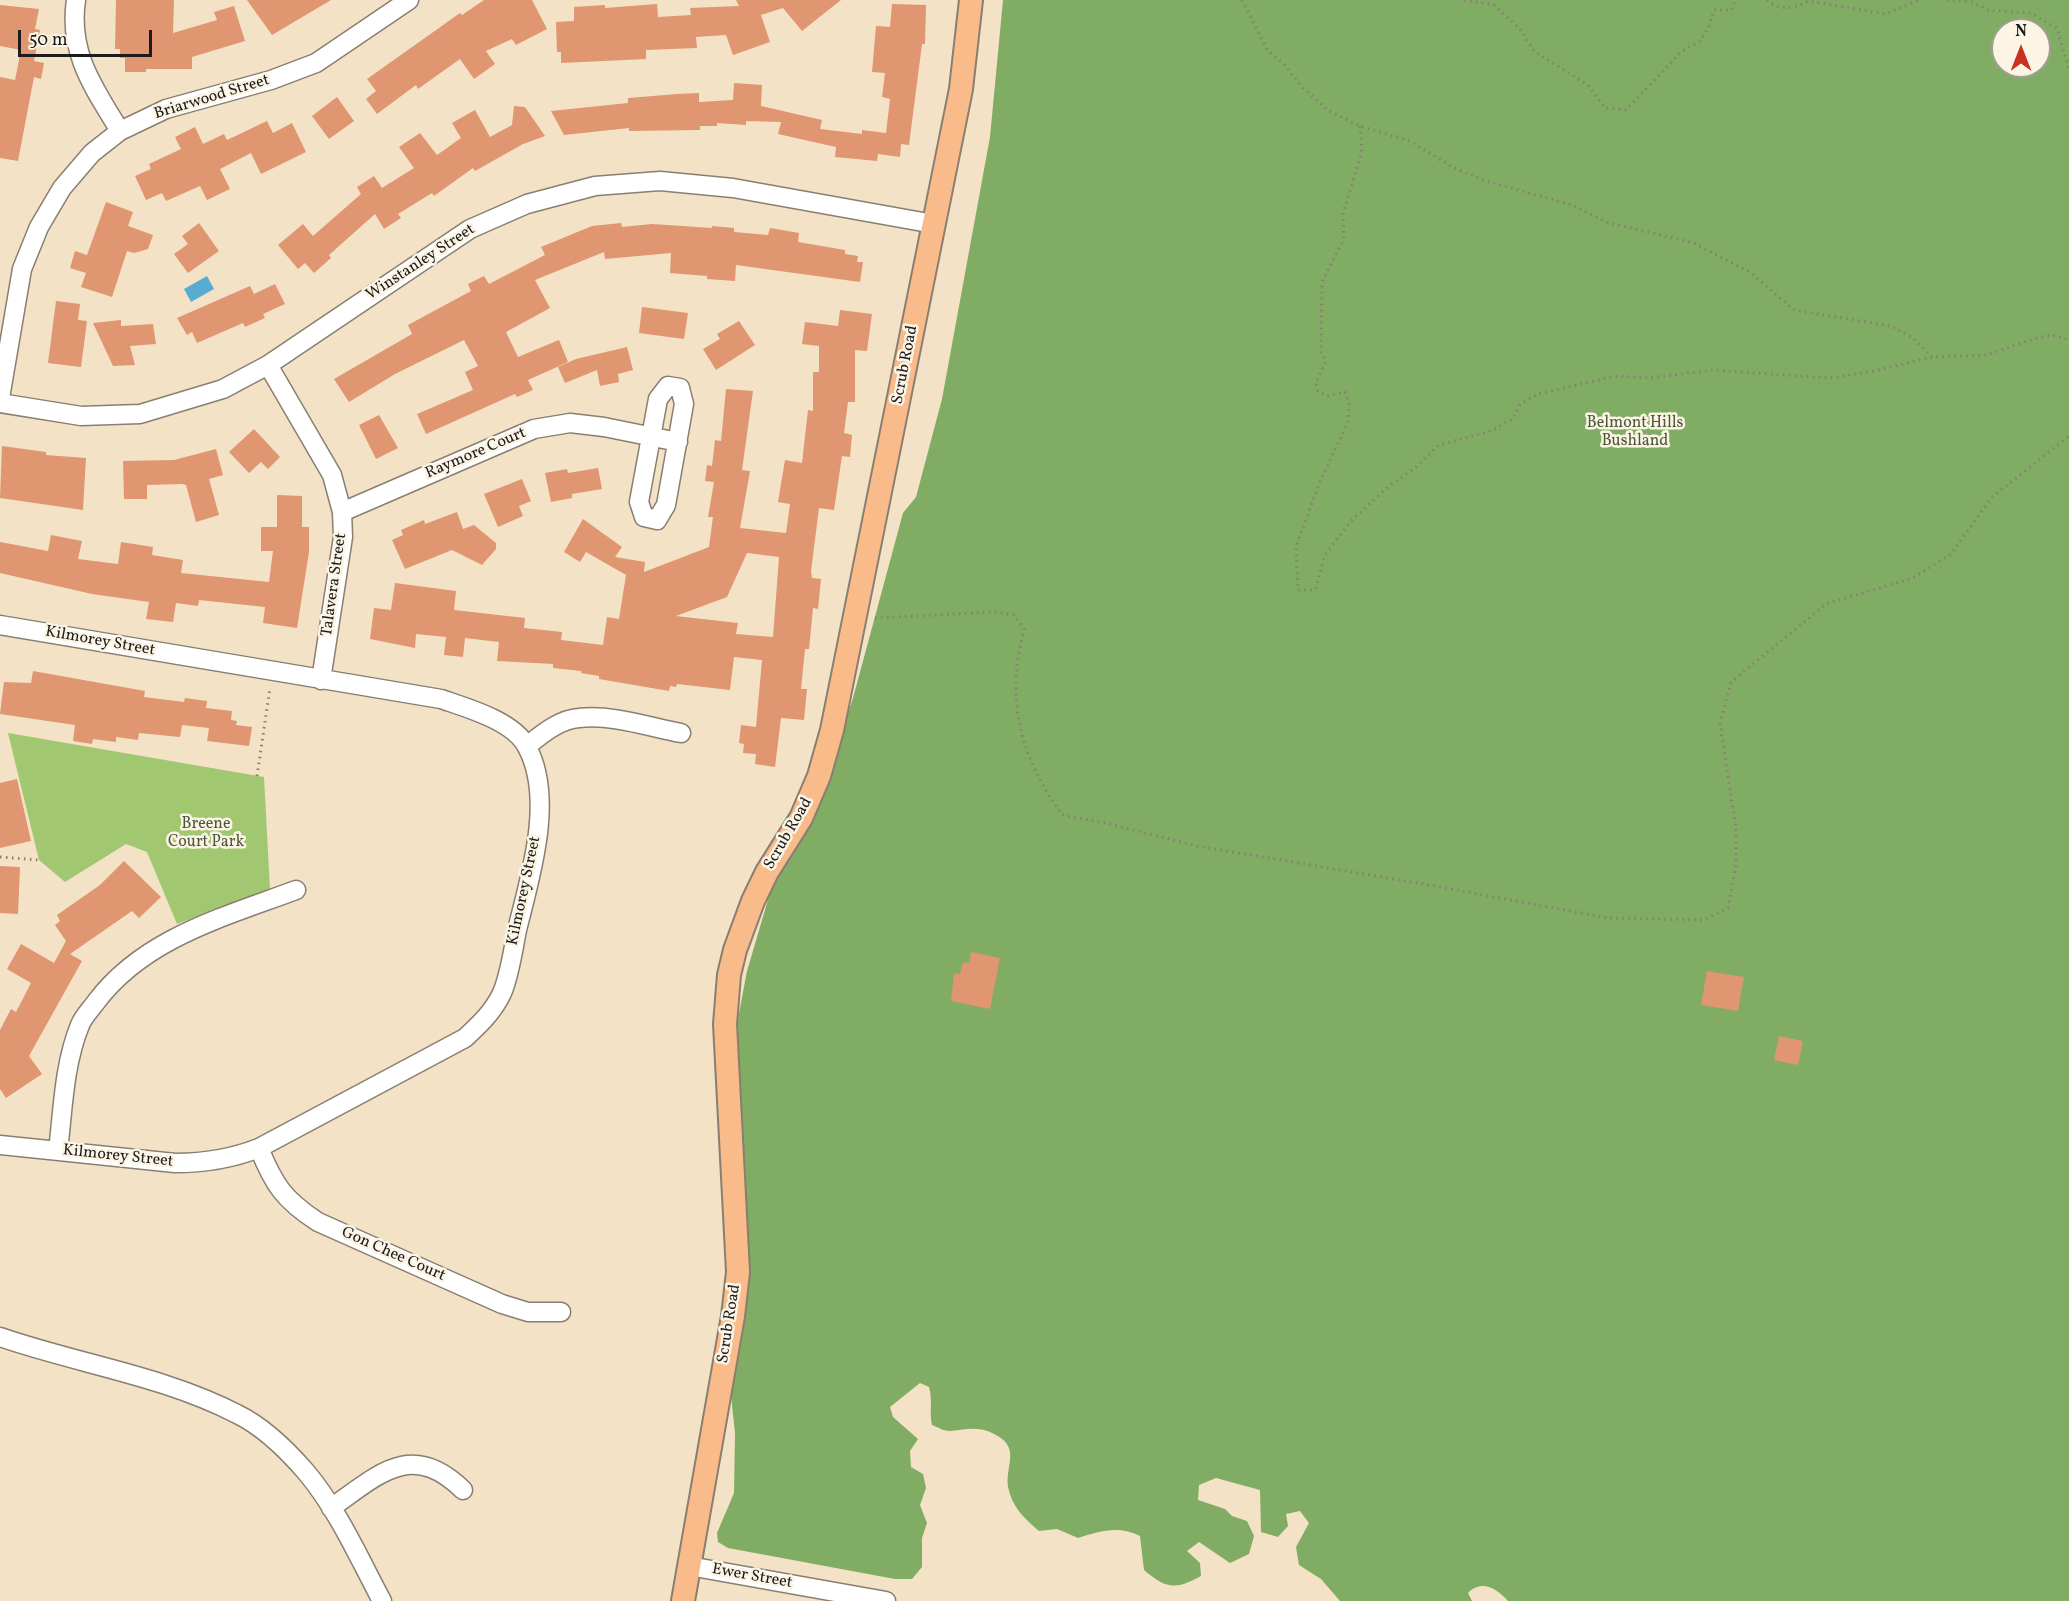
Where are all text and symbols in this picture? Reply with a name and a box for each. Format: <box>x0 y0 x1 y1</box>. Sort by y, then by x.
scale bar <box>21 18 154 56</box>
north arrow <box>1991 18 2051 78</box>
text: N <box>2015 21 2027 43</box>
text: 50 m <box>29 28 68 53</box>
street label: Briarwood Street <box>152 71 272 125</box>
street label: Winstanley Street <box>363 221 479 305</box>
street label: Scrub Road <box>889 324 923 406</box>
park label: Belmont Hills Bushland <box>1587 414 1683 452</box>
street label: Raymore Court <box>423 424 529 484</box>
street label: Talavera Street <box>318 532 352 638</box>
street label: Kilmorey Street <box>44 623 156 661</box>
street label: Scrub Road <box>761 795 817 873</box>
park label: Breene Court Park <box>168 815 244 853</box>
street label: Kilmorey Street <box>504 835 546 947</box>
street label: Kilmorey Street <box>62 1142 174 1172</box>
street label: Gon Chee Court <box>338 1224 448 1286</box>
street label: Scrub Road <box>714 1283 746 1365</box>
street label: Ewer Street <box>710 1560 794 1594</box>

